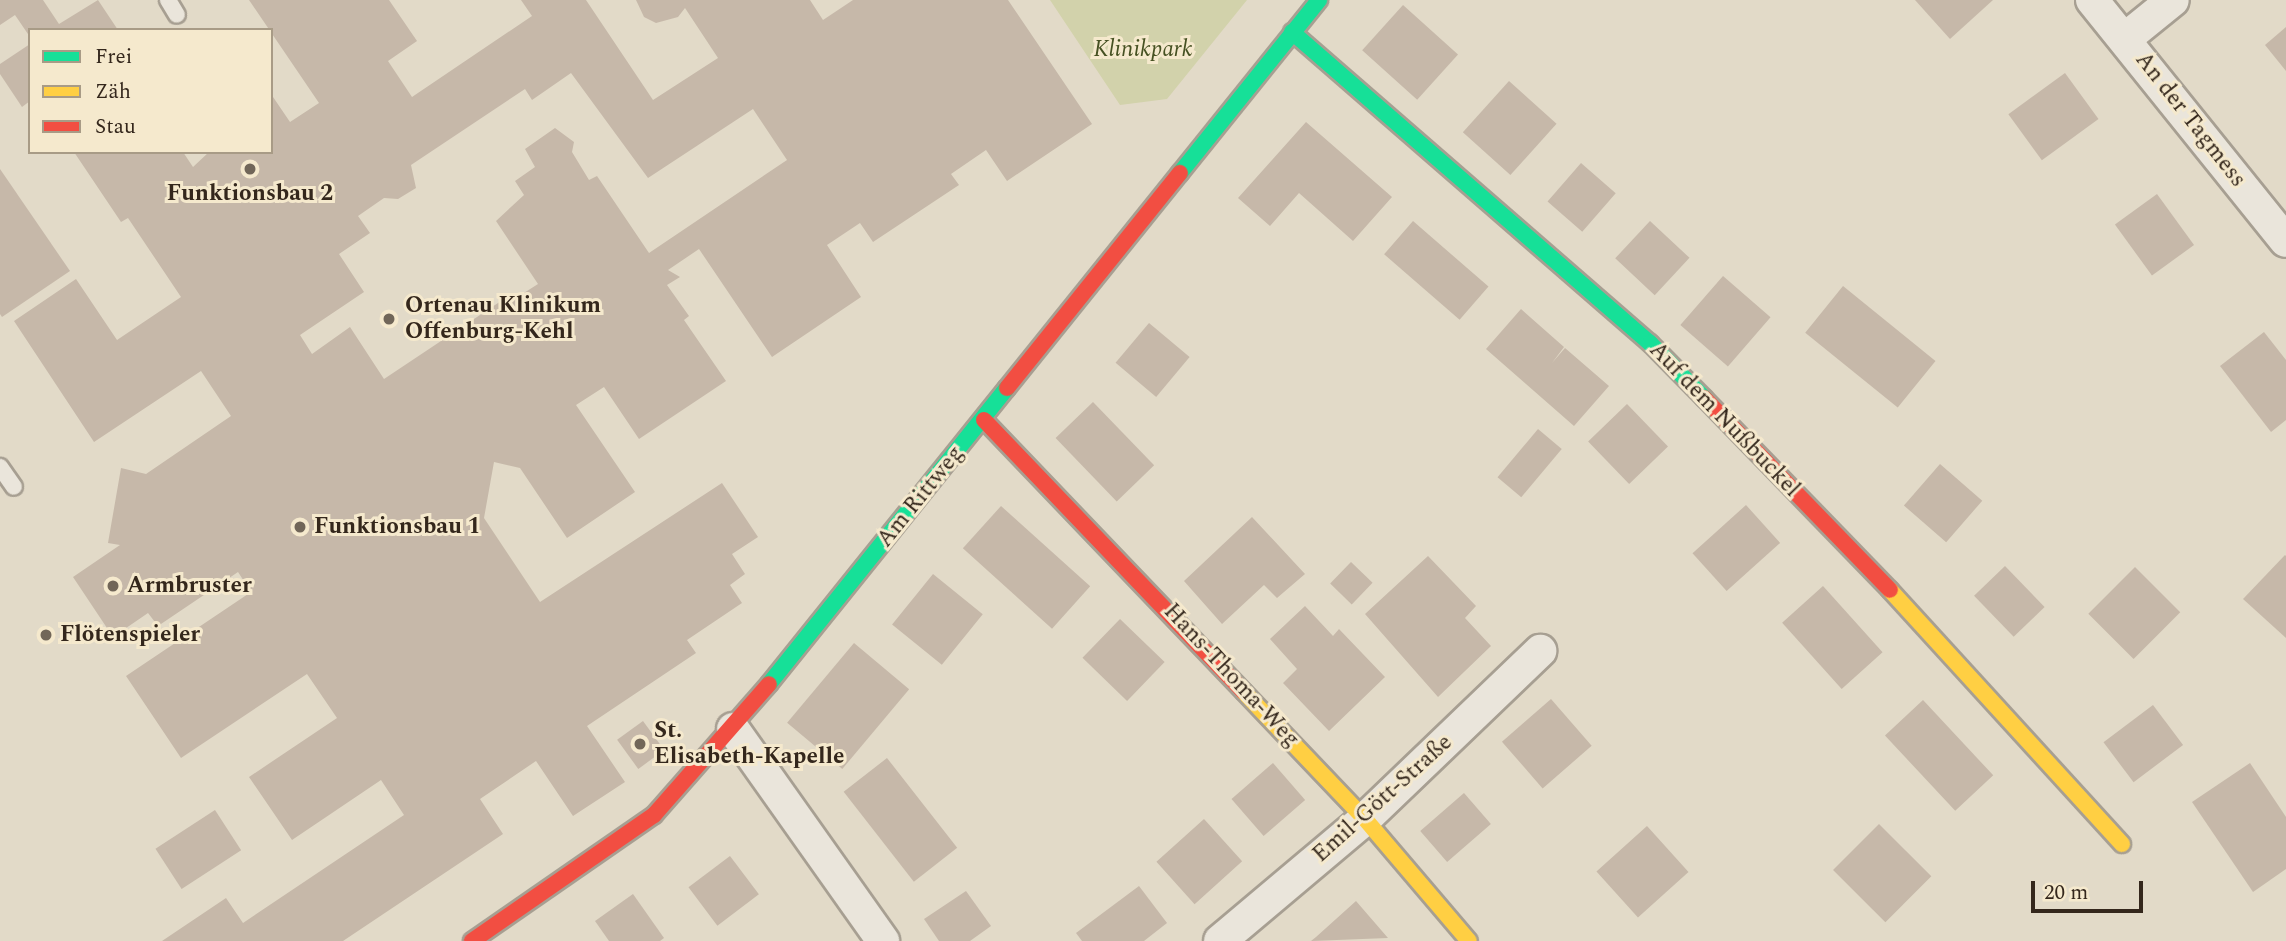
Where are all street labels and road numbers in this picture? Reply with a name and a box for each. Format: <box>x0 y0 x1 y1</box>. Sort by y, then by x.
street label: An der Tagmess <box>2129 47 2251 193</box>
street label: Auf dem Nußbuckel <box>1643 337 1805 503</box>
street label: Am Rittweg <box>872 441 970 553</box>
street label: Hans-Thoma-Weg <box>1157 598 1305 754</box>
street label: Emil-Gött-Straße <box>1308 729 1458 869</box>

